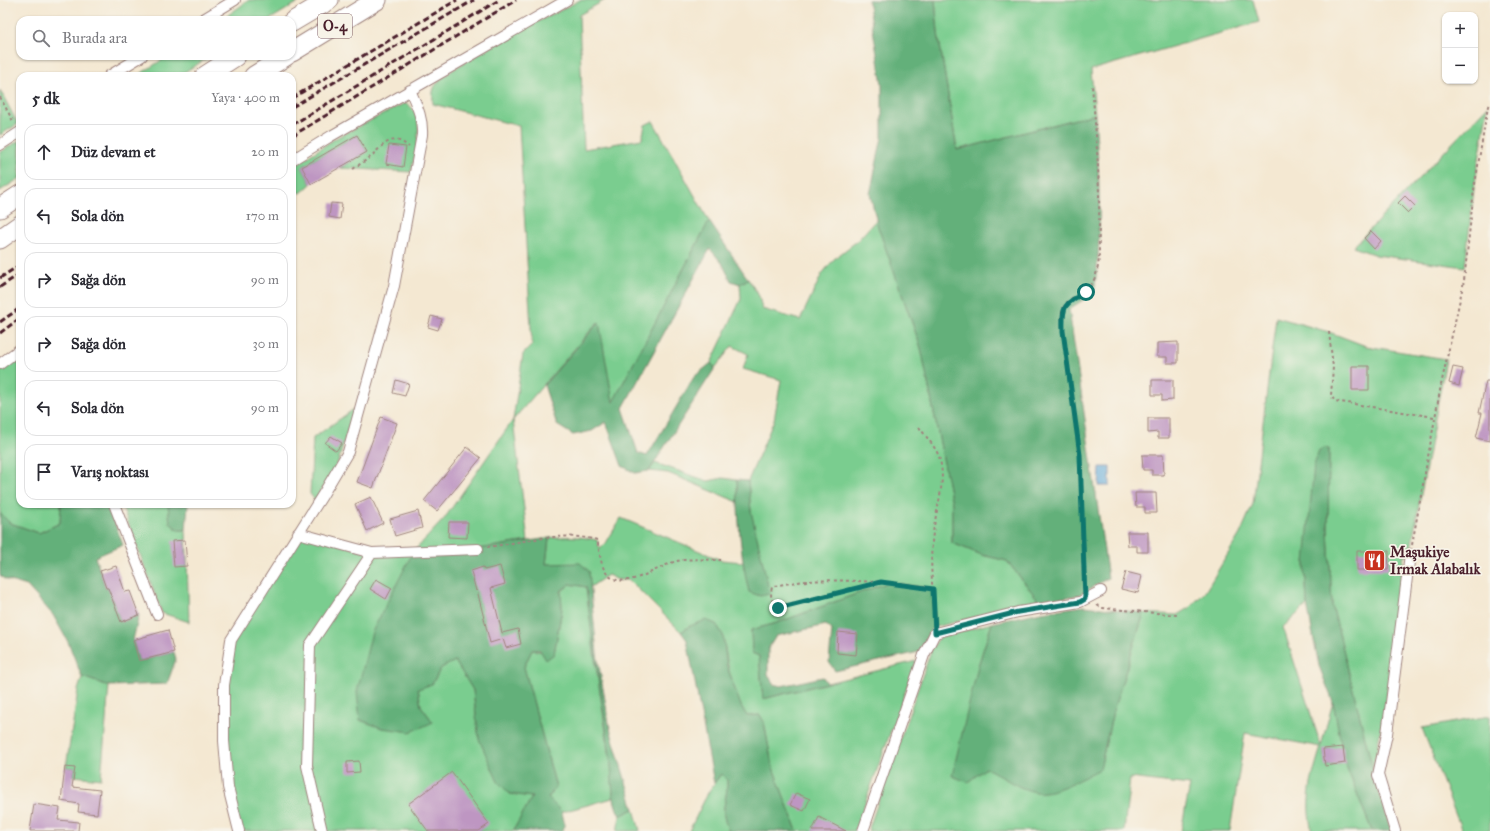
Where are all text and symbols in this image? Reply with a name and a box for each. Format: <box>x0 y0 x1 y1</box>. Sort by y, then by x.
map controls <box>1442 12 1478 84</box>
button: + <box>1442 12 1478 48</box>
road number: O-4 <box>318 14 352 38</box>
search box <box>16 16 296 60</box>
icon: search <box>30 27 52 49</box>
text: Burada ara <box>62 29 127 47</box>
button: − <box>1442 48 1478 84</box>
text: 5 dk <box>32 88 60 109</box>
text: Yaya · 400 m <box>211 90 280 106</box>
icon: ahead <box>33 141 55 163</box>
text: Düz devam et <box>71 143 156 161</box>
text: 20 m <box>251 144 279 160</box>
icon: left <box>33 205 55 227</box>
text: Sola dön <box>71 207 124 225</box>
text: 170 m <box>246 208 279 224</box>
icon: right <box>33 269 55 291</box>
text: Sağa dön <box>71 271 126 289</box>
text: 90 m <box>251 272 279 288</box>
route start <box>1077 283 1095 301</box>
icon: right <box>33 333 55 355</box>
text: Sağa dön <box>71 335 126 353</box>
text: 30 m <box>253 336 279 352</box>
icon: left <box>33 397 55 419</box>
text: Sola dön <box>71 399 124 417</box>
text: 90 m <box>251 400 279 416</box>
icon: arrive <box>33 461 55 483</box>
text: Varış noktası <box>71 463 149 481</box>
place label: Maşukiye Irmak Alabalık <box>1390 543 1481 578</box>
restaurant icon: Maşukiye Irmak Alabalık <box>1361 548 1387 574</box>
route end <box>769 599 787 617</box>

